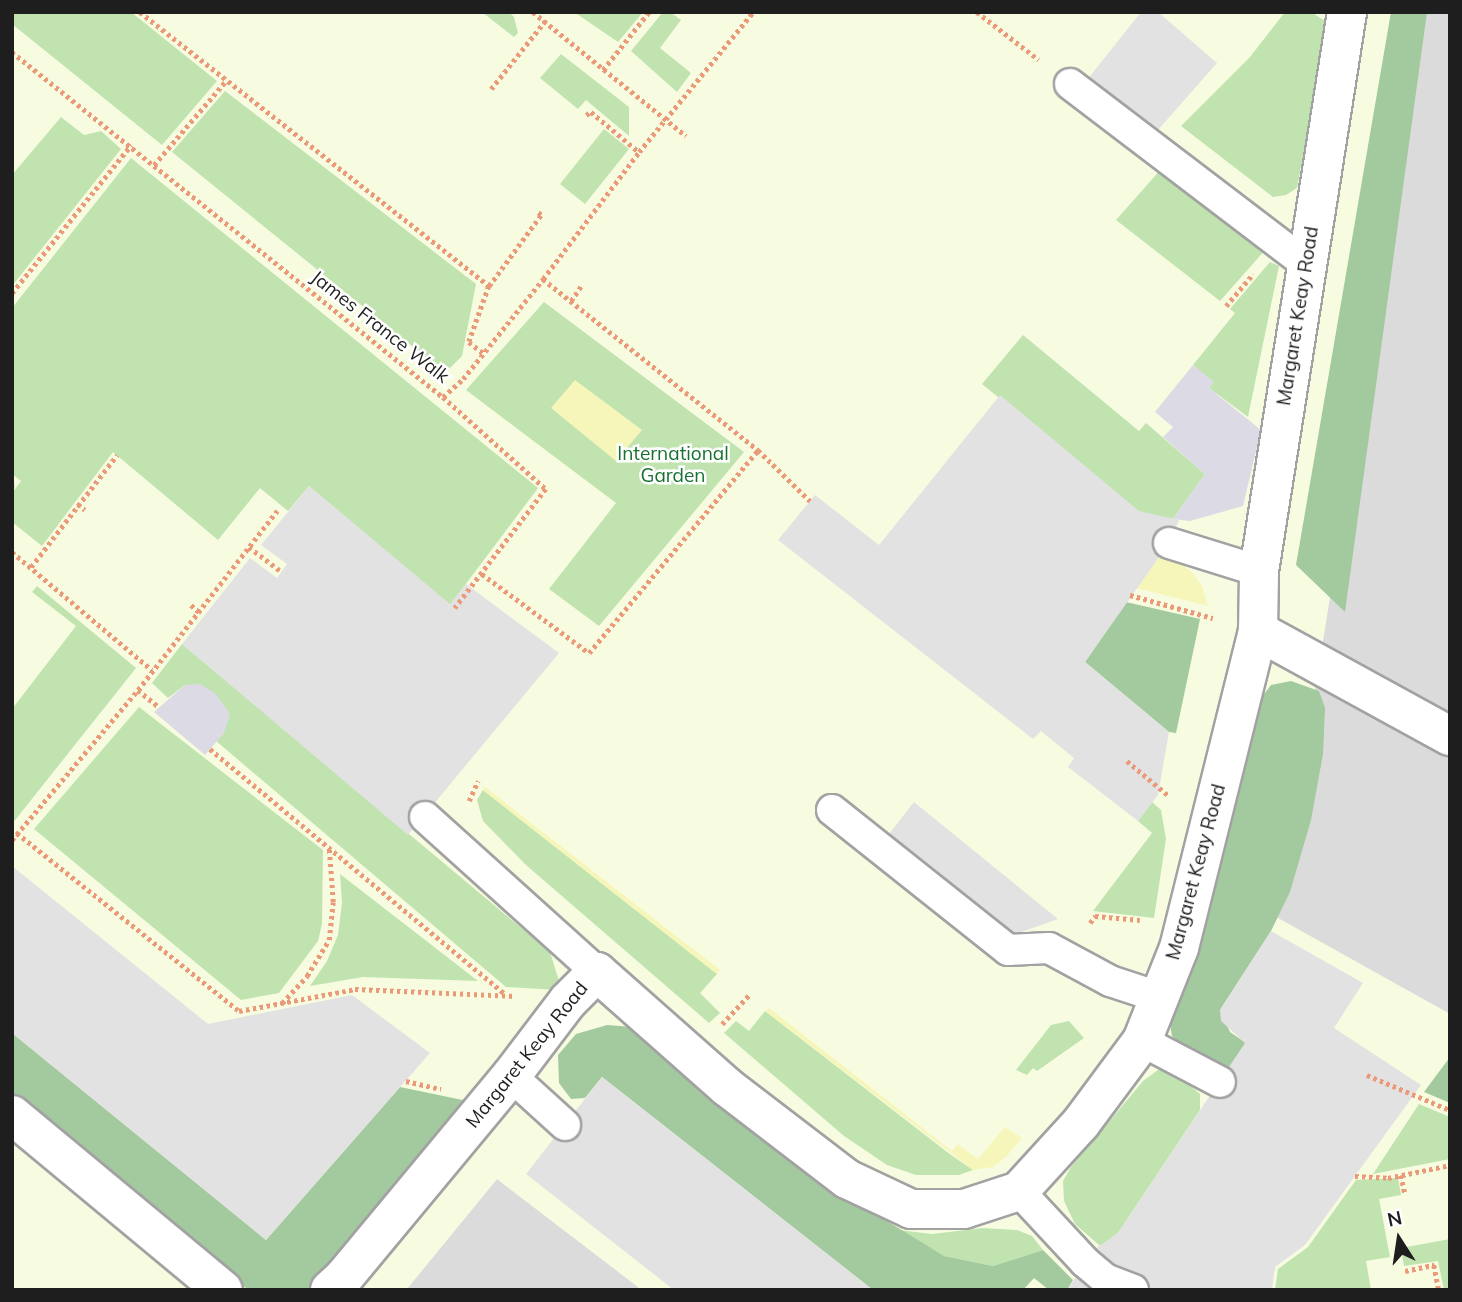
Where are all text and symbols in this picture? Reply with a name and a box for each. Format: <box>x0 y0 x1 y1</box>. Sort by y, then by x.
street label: Margaret Keay Road <box>1273 225 1323 407</box>
street label: James France Walk <box>306 266 454 388</box>
park label: International Garden <box>617 443 729 487</box>
street label: Margaret Keay Road <box>1162 782 1230 962</box>
street label: Margaret Keay Road <box>461 977 593 1133</box>
north arrow <box>1364 1204 1434 1274</box>
text: N <box>1385 1205 1404 1232</box>

